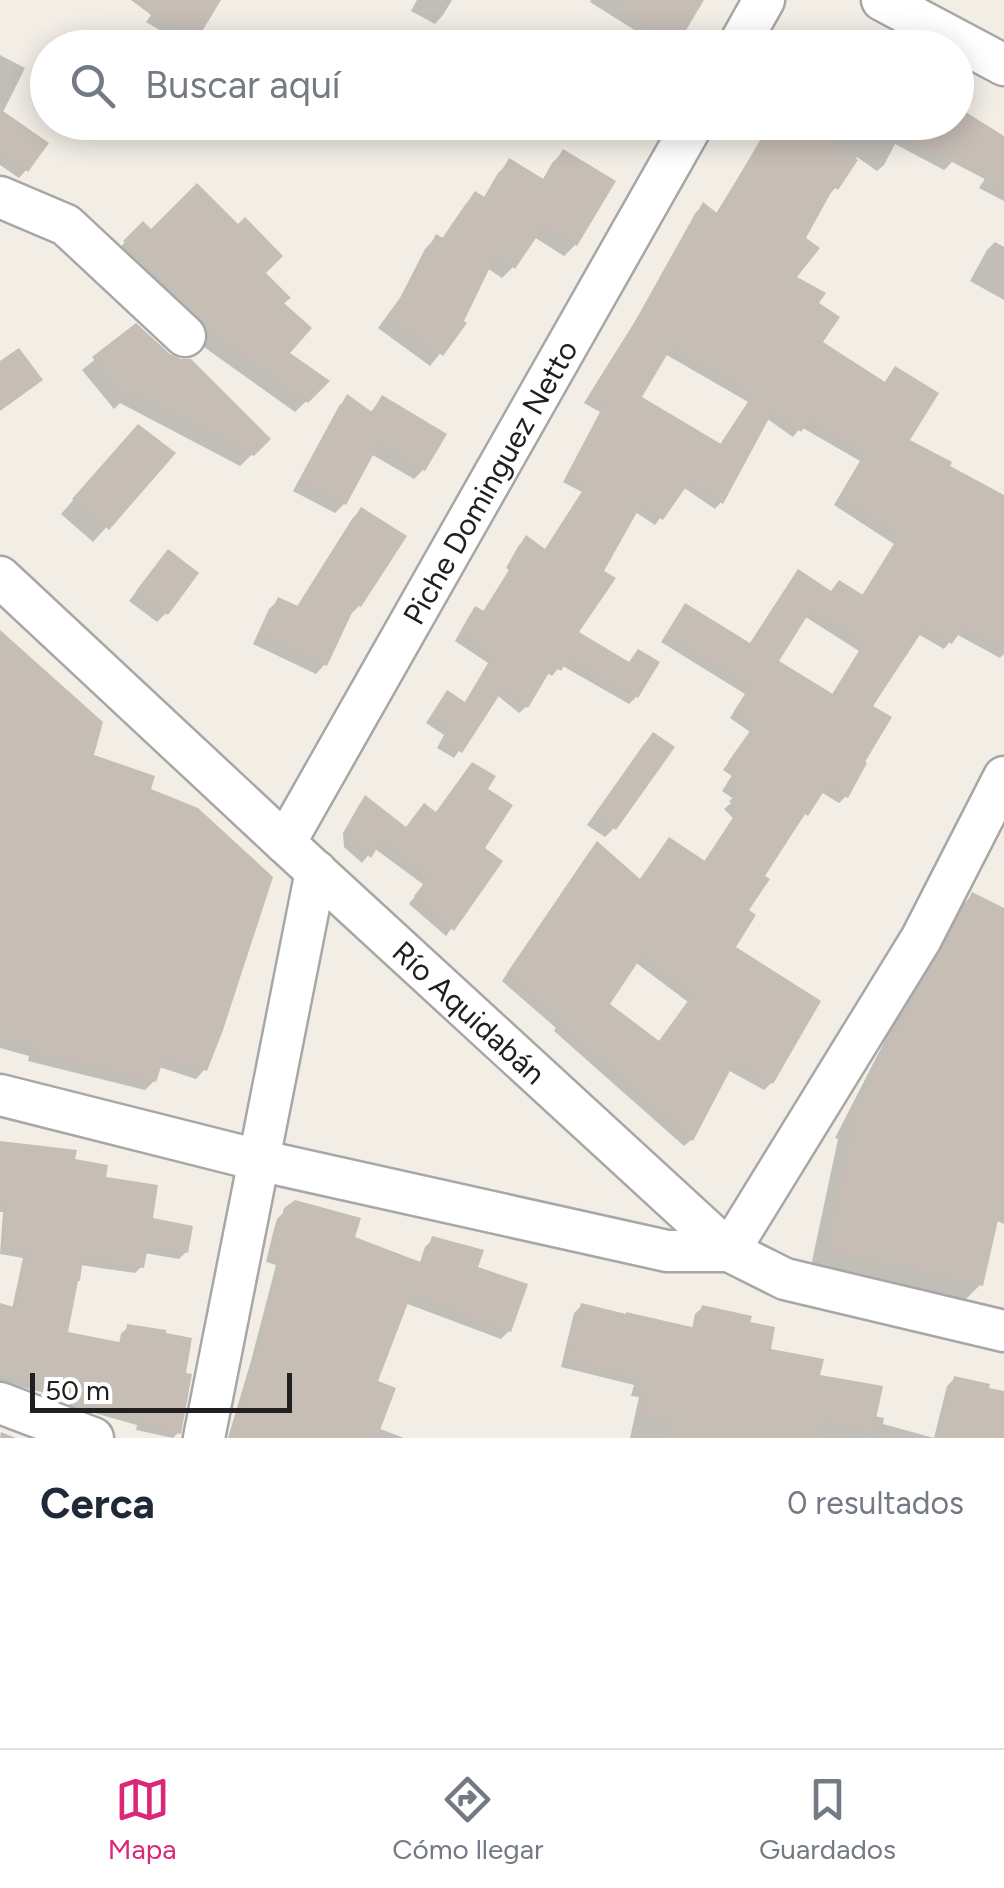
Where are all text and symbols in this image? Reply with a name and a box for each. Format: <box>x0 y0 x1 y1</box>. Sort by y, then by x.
search box <box>30 30 974 140</box>
icon: search <box>65 58 120 113</box>
text: Buscar aquí <box>145 62 341 108</box>
street label: Piche Dominguez Netto <box>394 333 585 631</box>
street label: Río Aquidabán <box>385 933 553 1092</box>
scale bar <box>30 1368 292 1412</box>
text: 50 m <box>45 1373 110 1407</box>
text: Cerca <box>40 1478 155 1529</box>
text: 0 resultados <box>787 1484 964 1522</box>
tab: Mapa <box>108 1772 177 1866</box>
tab: Cómo llegar <box>392 1772 543 1866</box>
tab: Guardados <box>759 1772 896 1866</box>

